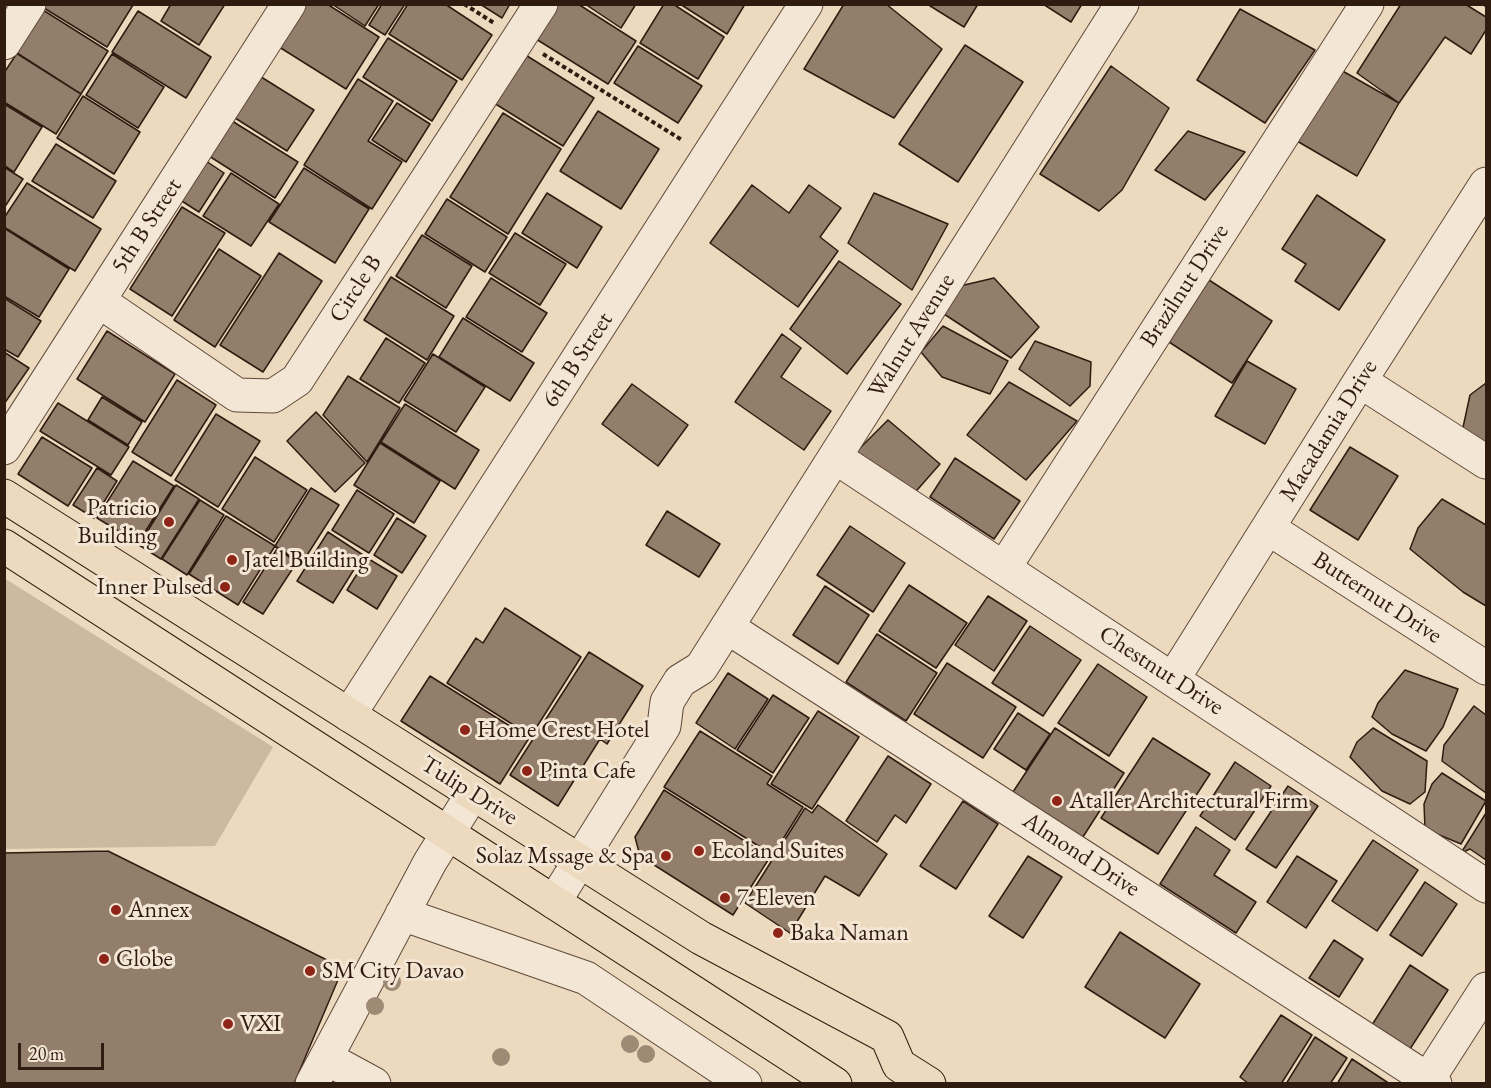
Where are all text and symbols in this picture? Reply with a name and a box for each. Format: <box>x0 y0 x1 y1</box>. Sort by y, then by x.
street label: 5th B Street <box>106 173 188 279</box>
street label: Brazilnut Drive <box>1135 219 1235 353</box>
street label: Circle B <box>324 250 388 328</box>
street label: Walnut Avenue <box>862 268 962 404</box>
street label: 6th B Street <box>537 307 619 413</box>
street label: Macadamia Drive <box>1274 355 1384 507</box>
place label: Patricio Building <box>77 494 157 550</box>
marker: Patricio Building <box>162 515 176 529</box>
place label: Jatel Building <box>244 546 369 574</box>
street label: Butternut Drive <box>1307 546 1447 650</box>
marker: Jatel Building <box>225 553 239 567</box>
place label: Inner Pulsed <box>97 573 213 601</box>
marker: Inner Pulsed <box>218 580 232 594</box>
street label: Chestnut Drive <box>1093 620 1229 722</box>
place label: Home Crest Hotel <box>477 716 650 744</box>
marker: Home Crest Hotel <box>458 723 472 737</box>
street label: Tulip Drive <box>415 750 523 832</box>
place label: Pinta Cafe <box>539 757 636 785</box>
marker: Pinta Cafe <box>520 764 534 778</box>
place label: Ataller Architectural Firm <box>1069 787 1309 815</box>
marker: Ataller Architectural Firm <box>1050 794 1064 808</box>
street label: Almond Drive <box>1017 806 1145 904</box>
place label: Ecoland Suites <box>711 837 844 865</box>
place label: Solaz Mssage & Spa <box>476 842 654 870</box>
marker: Ecoland Suites <box>692 844 706 858</box>
marker: Solaz Mssage & Spa <box>659 849 673 863</box>
place label: 7-Eleven <box>737 884 816 912</box>
marker: 7-Eleven <box>718 891 732 905</box>
place label: Annex <box>128 896 189 924</box>
marker: Annex <box>109 903 123 917</box>
place label: Baka Naman <box>790 919 909 947</box>
marker: Baka Naman <box>771 926 785 940</box>
place label: Globe <box>116 945 173 973</box>
marker: Globe <box>97 952 111 966</box>
place label: SM City Davao <box>322 957 464 985</box>
marker: SM City Davao <box>303 964 317 978</box>
place label: VXI <box>240 1010 281 1038</box>
marker: VXI <box>221 1017 235 1031</box>
scale bar <box>21 1031 106 1069</box>
text: 20 m <box>29 1042 64 1065</box>

